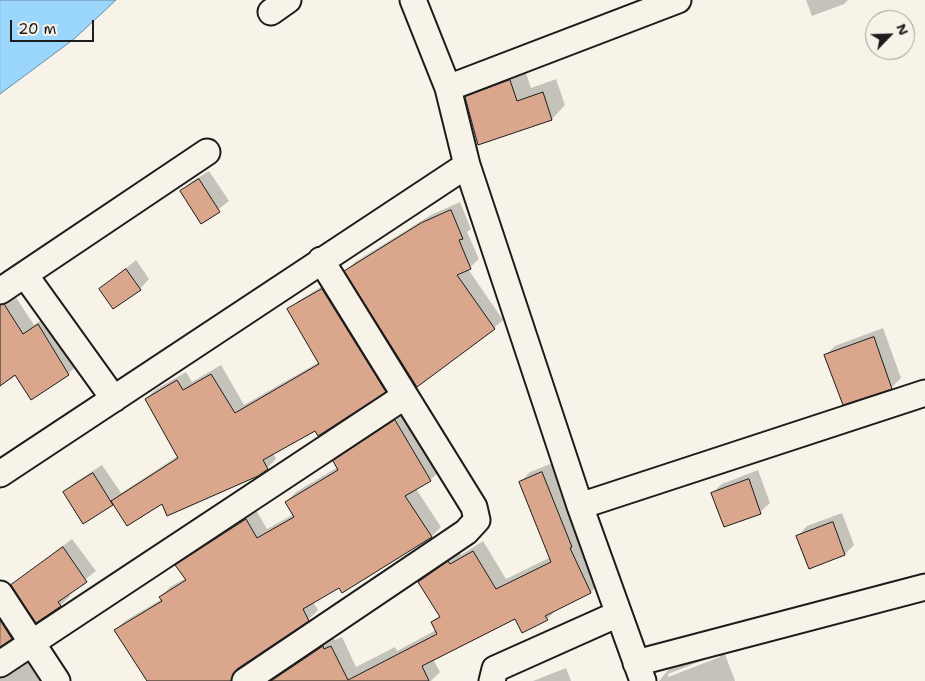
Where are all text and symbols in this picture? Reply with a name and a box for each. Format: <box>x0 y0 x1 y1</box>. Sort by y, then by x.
scale bar <box>12 10 96 42</box>
north arrow <box>865 10 915 60</box>
text: 20 m <box>18 19 57 39</box>
text: N <box>892 21 913 38</box>

